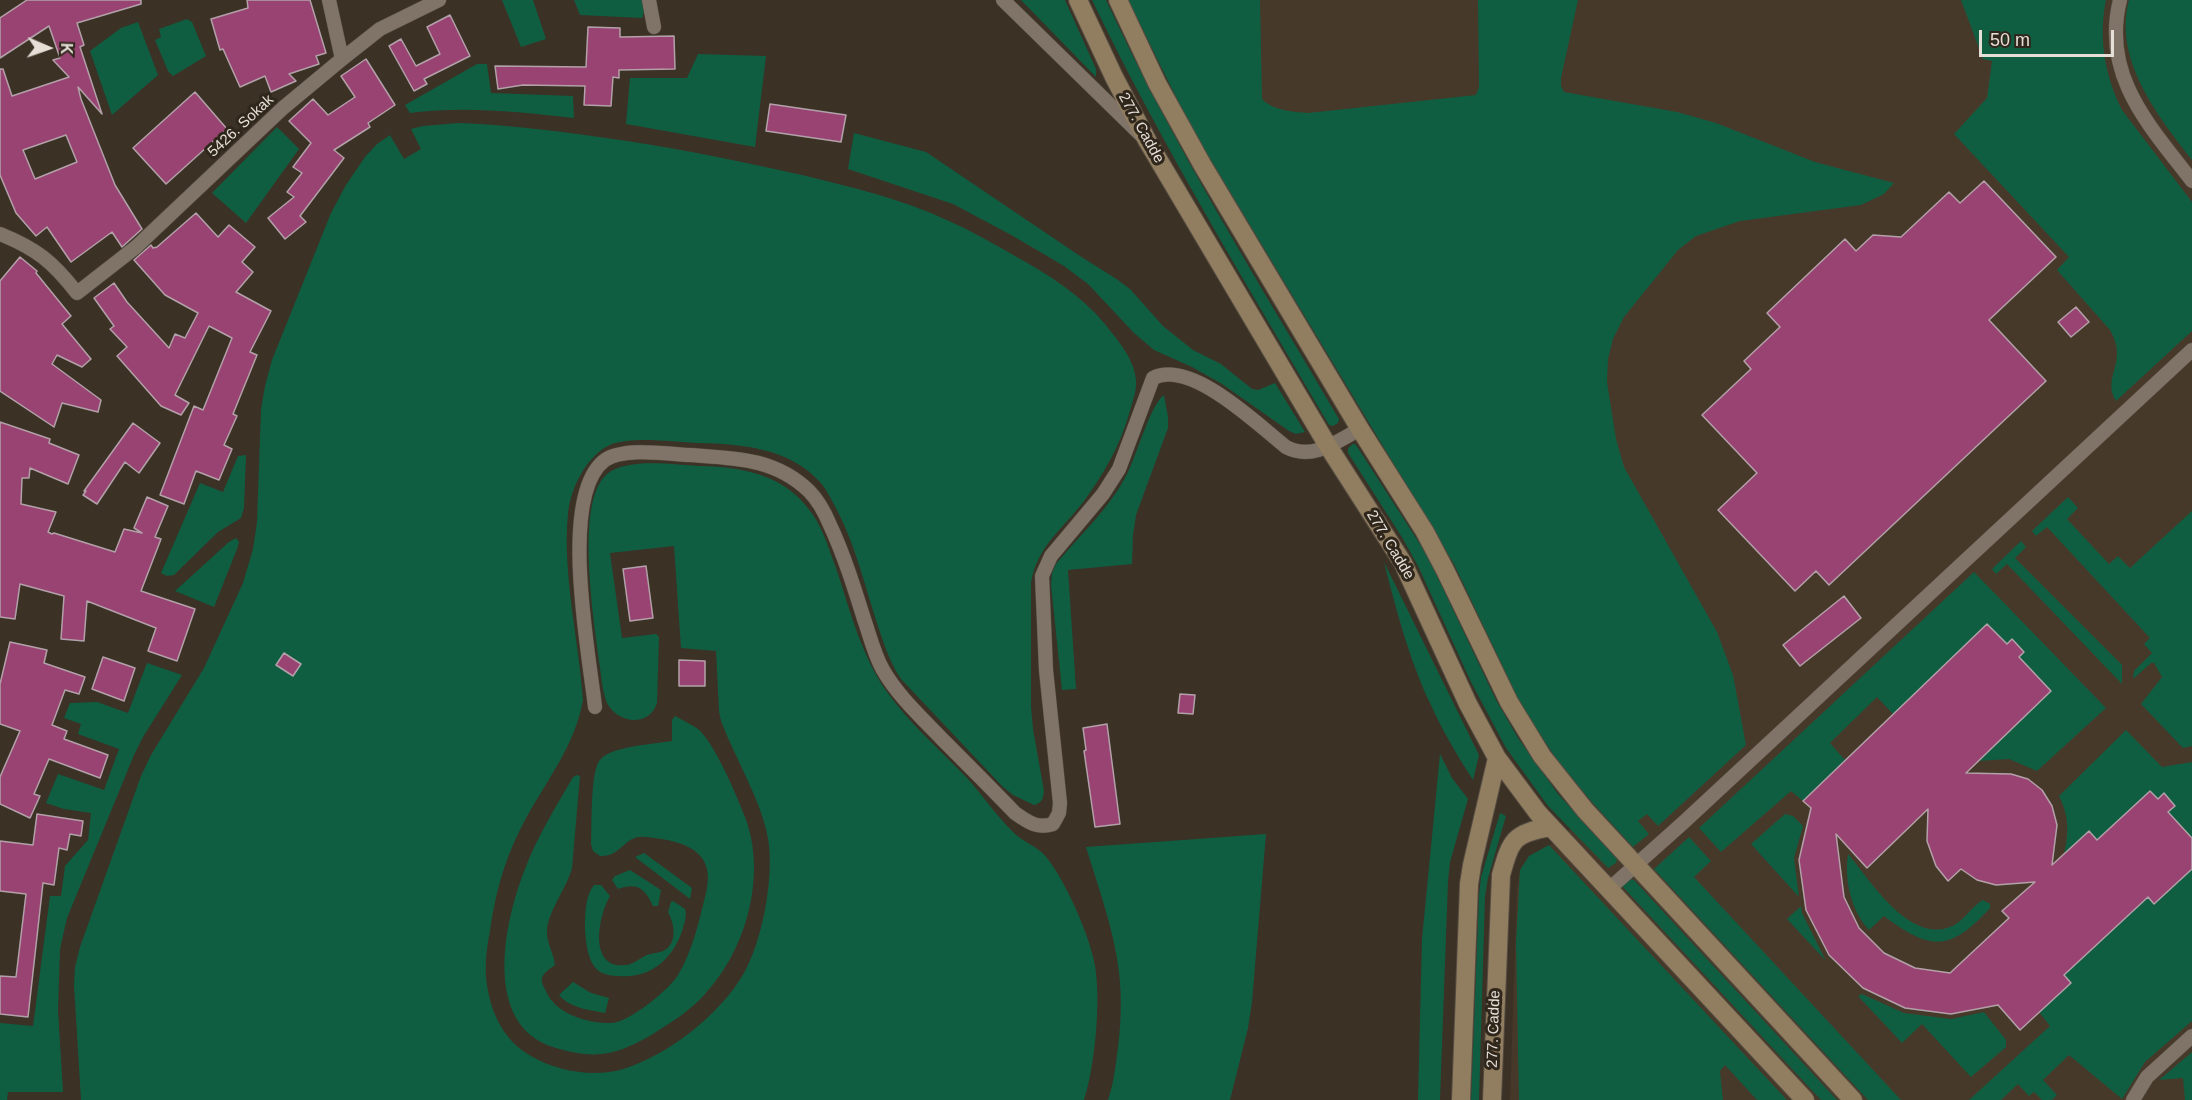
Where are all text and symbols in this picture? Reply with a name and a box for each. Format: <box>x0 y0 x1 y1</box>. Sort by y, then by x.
north arrow <box>18 18 78 78</box>
scale bar <box>1982 18 2117 56</box>
text: 50 m <box>1990 30 2030 50</box>
text: K <box>58 43 75 55</box>
street label: 277. Cadde <box>1114 90 1168 166</box>
street label: 5426. Sokak <box>204 91 278 161</box>
street label: 277. Cadde <box>1362 507 1418 583</box>
street label: 277. Cadde <box>1484 990 1504 1068</box>

